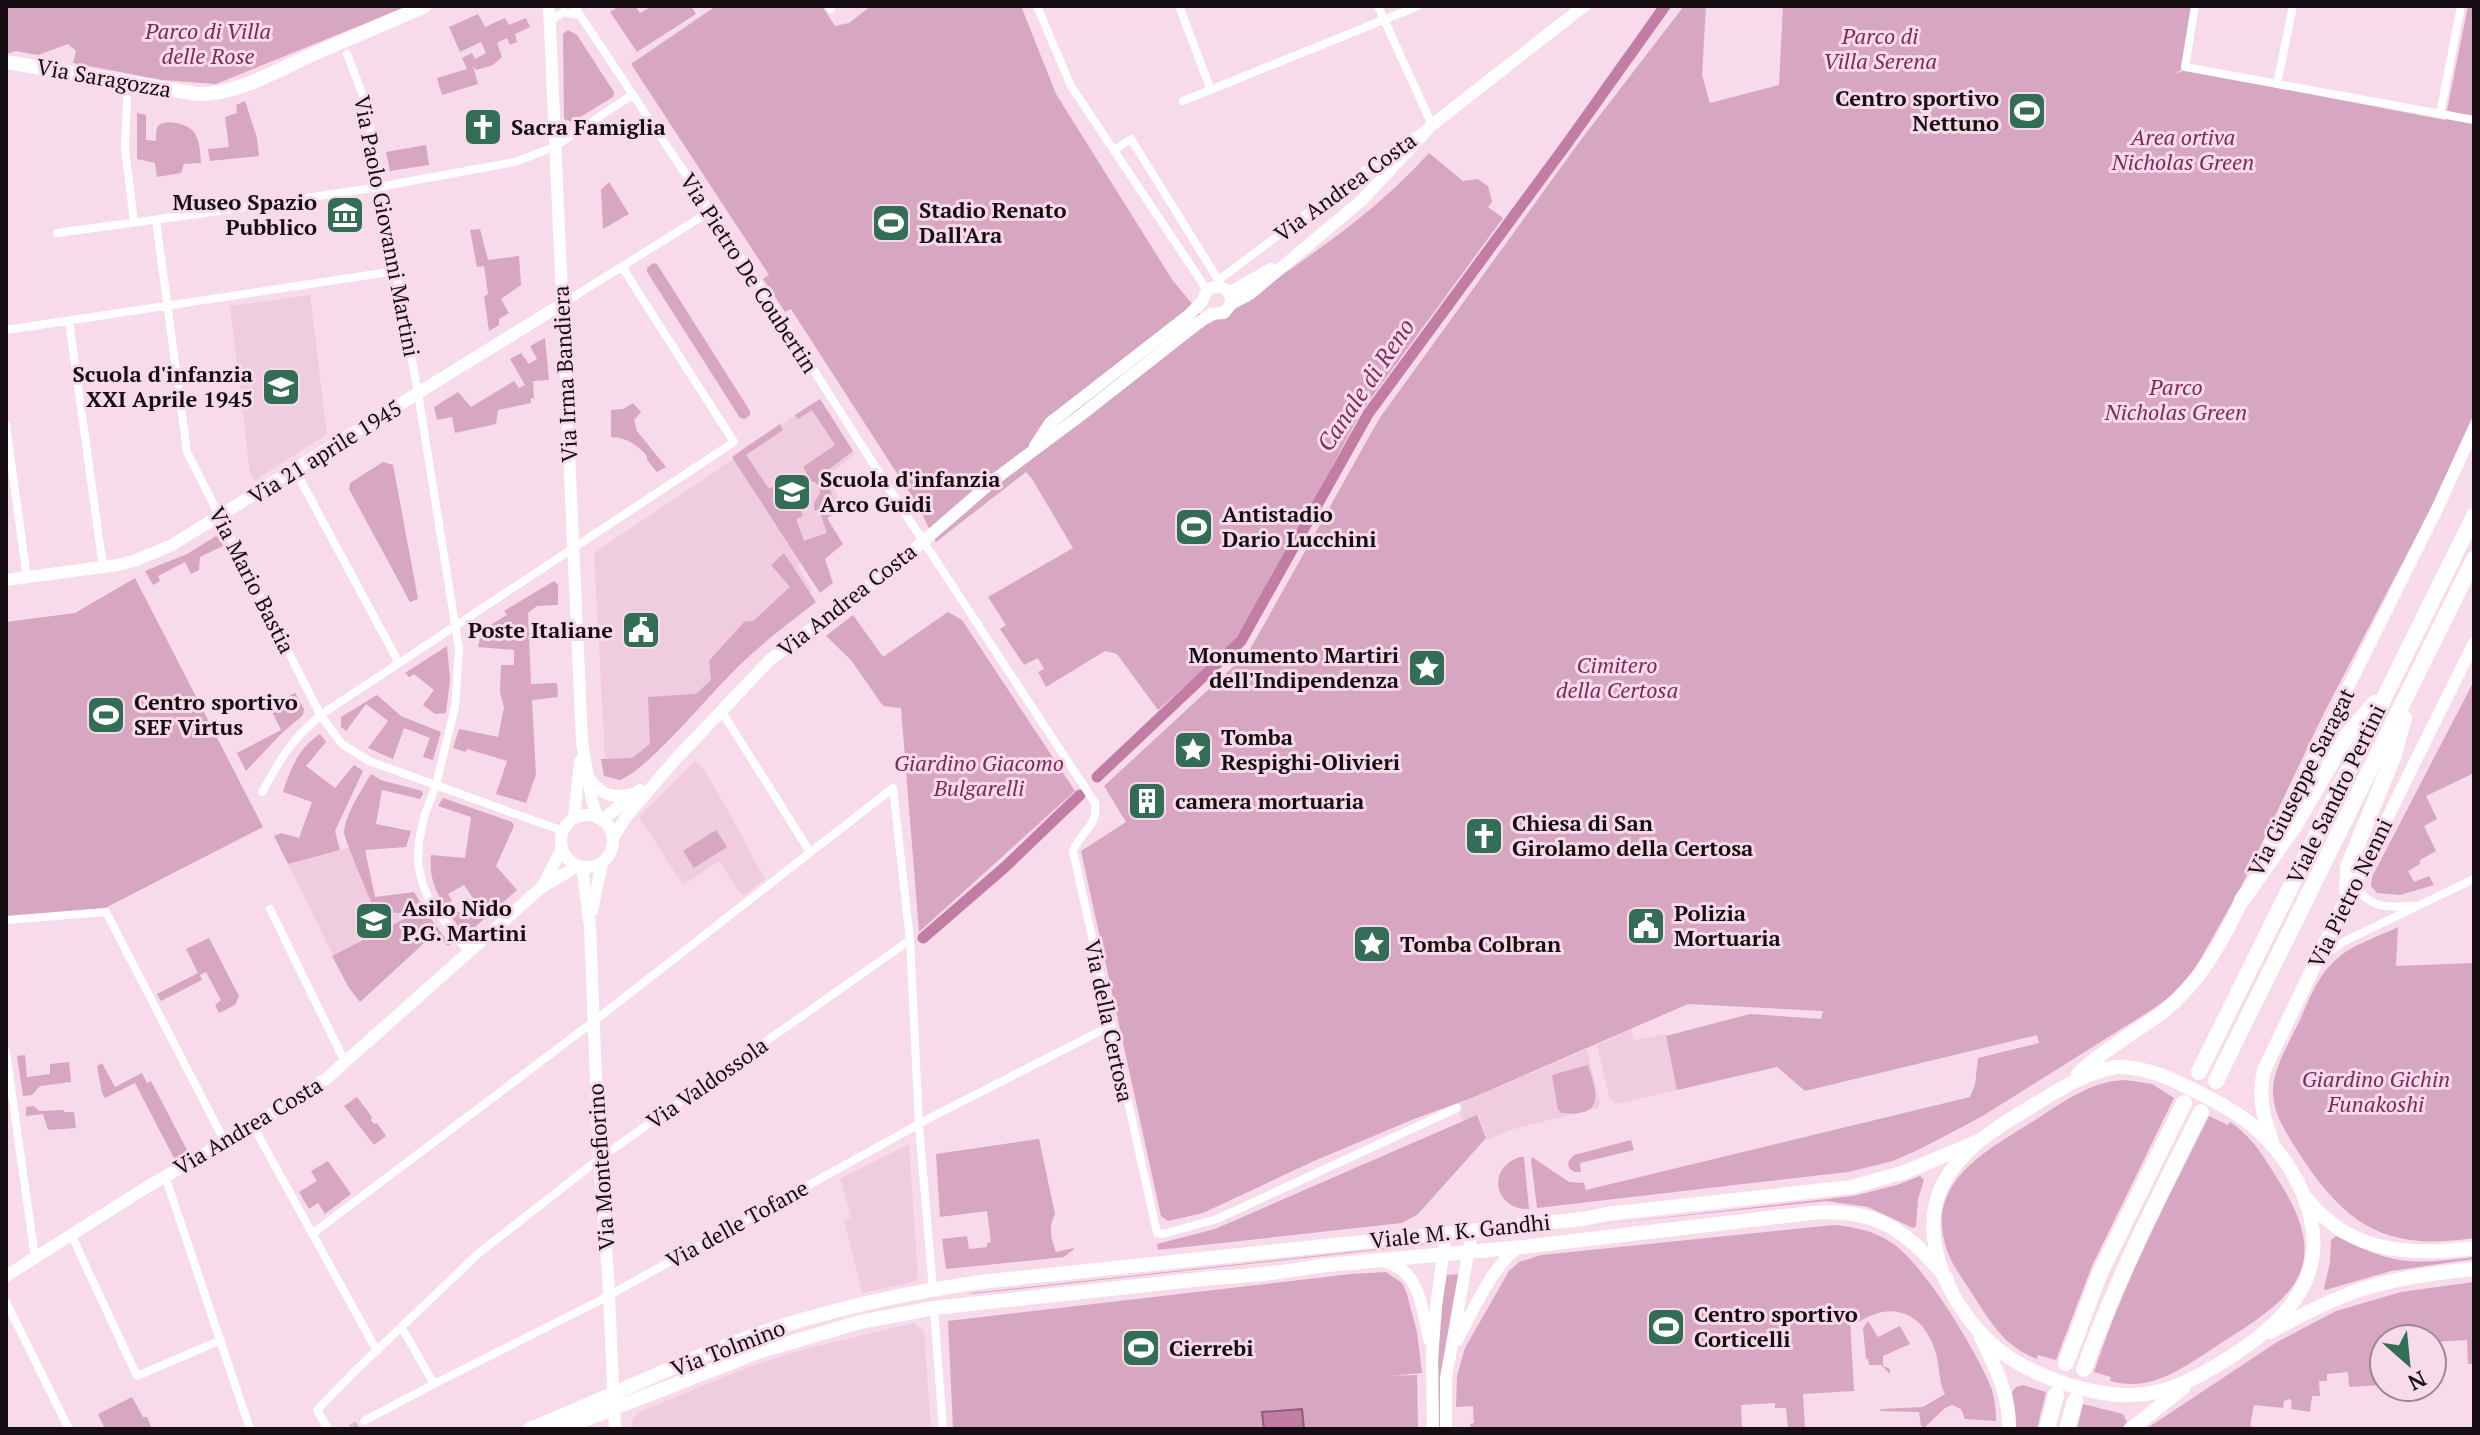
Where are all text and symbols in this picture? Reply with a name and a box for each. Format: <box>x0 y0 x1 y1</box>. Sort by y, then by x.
park label: Parco di Villa delle Rose <box>144 16 271 70</box>
park label: Parco di Villa Serena <box>1823 21 1937 75</box>
street label: Via Saragozza <box>35 51 174 104</box>
place label: Centro sportivo Nettuno <box>1835 83 1999 137</box>
sports icon: Centro sportivo Nettuno <box>2006 90 2048 132</box>
street label: Via Paolo Giovanni Martini <box>348 93 427 359</box>
church icon: Sacra Famiglia <box>462 106 504 148</box>
place label: Sacra Famiglia <box>511 112 666 141</box>
park label: Area ortiva Nicholas Green <box>2111 122 2254 176</box>
street label: Via Andrea Costa <box>1268 125 1421 248</box>
street label: Via Pietro De Coubertin <box>674 167 825 378</box>
place label: Museo Spazio Pubblico <box>172 187 317 241</box>
museum icon: Museo Spazio Pubblico <box>324 194 366 236</box>
place label: Stadio Renato Dall'Ara <box>919 195 1067 249</box>
sports icon: Stadio Renato Dall'Ara <box>870 202 912 244</box>
street label: Via Irma Bandiera <box>545 285 584 463</box>
water label: Canale di Reno <box>1309 312 1421 457</box>
place label: Scuola d'infanzia XXI Aprile 1945 <box>72 359 253 413</box>
school or university icon: Scuola d'infanzia XXI Aprile 1945 <box>260 366 302 408</box>
park label: Parco Nicholas Green <box>2104 372 2247 426</box>
street label: Via 21 aprile 1945 <box>243 393 407 510</box>
place label: Scuola d'infanzia Arco Guidi <box>820 464 1001 518</box>
school or university icon: Scuola d'infanzia Arco Guidi <box>771 471 813 513</box>
place label: Antistadio Dario Lucchini <box>1222 499 1377 553</box>
street label: Via Mario Bastia <box>203 501 302 658</box>
sports icon: Antistadio Dario Lucchini <box>1173 506 1215 548</box>
street label: Via Andrea Costa <box>771 536 922 663</box>
public building icon: Poste Italiane <box>620 609 662 651</box>
place label: Poste Italiane <box>468 615 613 644</box>
place label: Monumento Martiri dell'Indipendenza <box>1188 640 1399 694</box>
place icon: Monumento Martiri dell'Indipendenza <box>1406 647 1448 689</box>
park label: Cimitero della Certosa <box>1556 650 1678 704</box>
street label: Via Giuseppe Saragat <box>2240 683 2361 881</box>
place label: Centro sportivo SEF Virtus <box>134 687 298 741</box>
sports icon: Centro sportivo SEF Virtus <box>85 694 127 736</box>
street label: Viale Sandro Pertini <box>2279 699 2392 888</box>
place label: Tomba Respighi-Olivieri <box>1221 722 1400 776</box>
place icon: Tomba Respighi-Olivieri <box>1172 729 1214 771</box>
park label: Giardino Giacomo Bulgarelli <box>894 748 1064 802</box>
building icon: camera mortuaria <box>1126 780 1168 822</box>
place label: camera mortuaria <box>1175 786 1364 815</box>
place label: Chiesa di San Girolamo della Certosa <box>1512 808 1753 862</box>
street label: Via Pietro Nenni <box>2301 813 2398 972</box>
church icon: Chiesa di San Girolamo della Certosa <box>1463 815 1505 857</box>
place label: Asilo Nido P.G. Martini <box>402 893 527 947</box>
place label: Polizia Mortuaria <box>1674 898 1781 952</box>
school or university icon: Asilo Nido P.G. Martini <box>353 900 395 942</box>
public building icon: Polizia Mortuaria <box>1625 905 1667 947</box>
place icon: Tomba Colbran <box>1351 923 1393 965</box>
place label: Tomba Colbran <box>1400 929 1561 958</box>
street label: Via della Certosa <box>1078 937 1141 1105</box>
street label: Via Valdossola <box>640 1030 773 1135</box>
park label: Giardino Gichin Funakoshi <box>2302 1064 2450 1118</box>
street label: Via Andrea Costa <box>168 1070 327 1181</box>
street label: Via Montefiorino <box>580 1083 621 1252</box>
street label: Via delle Tofane <box>661 1173 813 1275</box>
street label: Viale M. K. Gandhi <box>1368 1207 1552 1254</box>
place label: Centro sportivo Corticelli <box>1694 1299 1858 1353</box>
sports icon: Centro sportivo Corticelli <box>1645 1306 1687 1348</box>
street label: Via Tolmino <box>667 1312 789 1383</box>
north arrow <box>2368 1323 2448 1403</box>
sports icon: Cierrebi <box>1120 1327 1162 1369</box>
place label: Cierrebi <box>1169 1333 1253 1362</box>
text: N <box>2403 1365 2431 1398</box>

